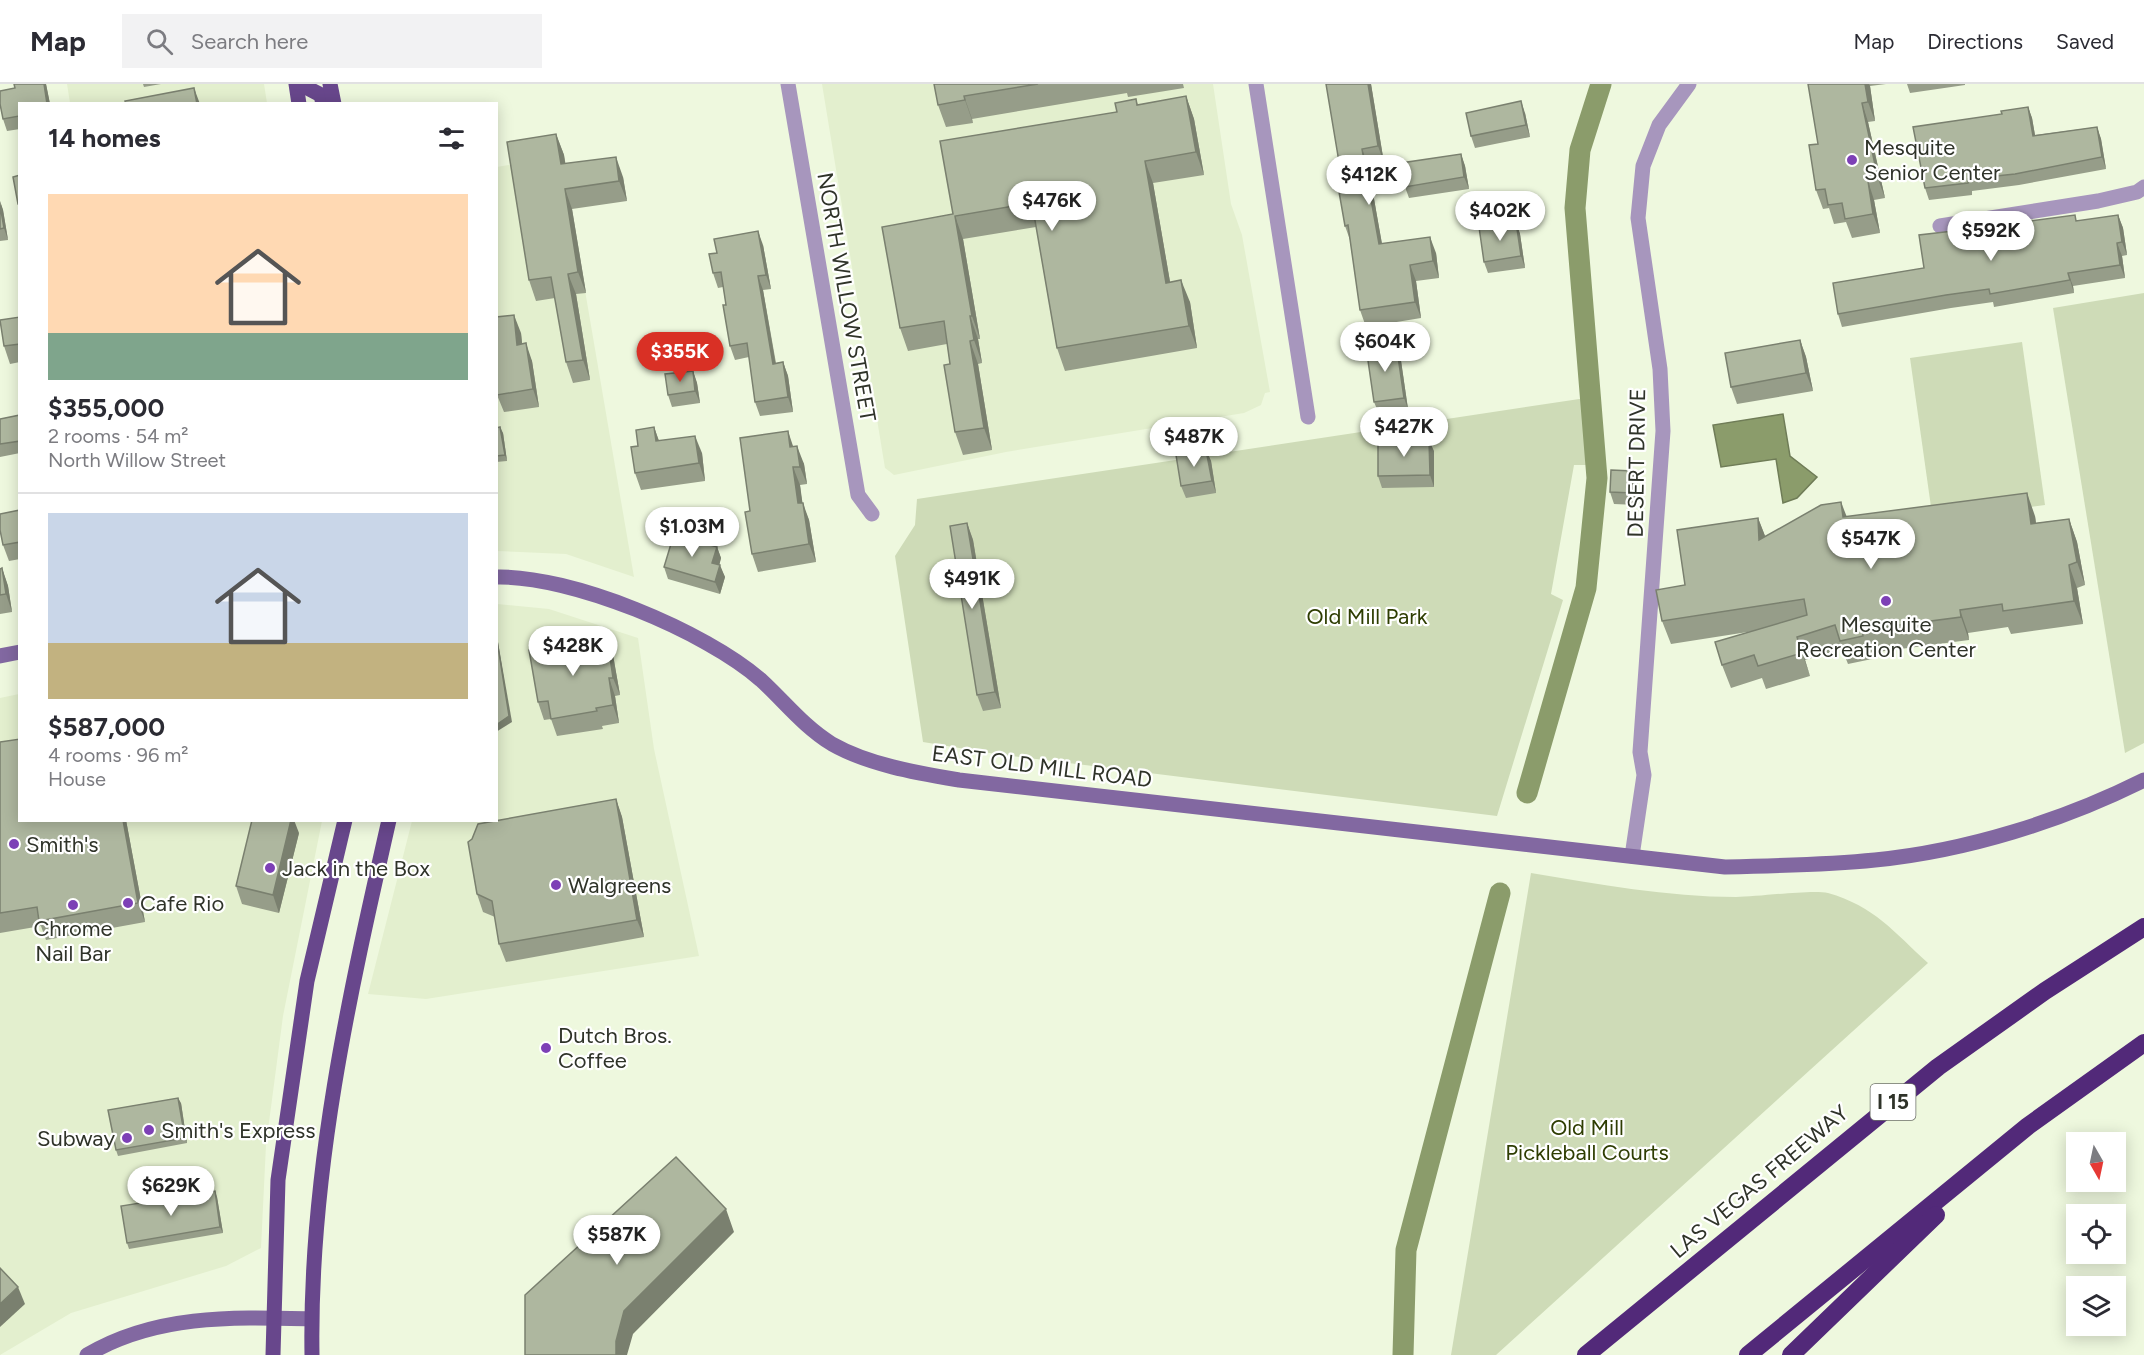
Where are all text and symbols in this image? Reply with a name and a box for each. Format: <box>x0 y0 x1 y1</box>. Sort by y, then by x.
search box <box>122 14 542 68</box>
text: Map <box>30 24 86 58</box>
icon: search <box>143 25 176 58</box>
text: Search here <box>191 28 308 55</box>
text: Map <box>1853 29 1894 54</box>
text: Directions <box>1927 29 2023 54</box>
text: Saved <box>2056 29 2114 54</box>
text: 14 homes <box>48 122 161 154</box>
icon: filters <box>435 122 468 155</box>
place label: Mesquite Senior Center <box>1864 134 2001 186</box>
marker: Mesquite Senior Center <box>1845 153 1859 167</box>
pin: $412K <box>1327 155 1411 206</box>
text: $412K <box>1340 162 1398 186</box>
street label: NORTH WILLOW STREET <box>811 170 882 424</box>
pin: $476K <box>1010 181 1094 232</box>
text: $476K <box>1022 188 1082 212</box>
pin: $402K <box>1458 191 1542 242</box>
text: $402K <box>1469 198 1531 222</box>
pin: $592K <box>1949 211 2033 262</box>
text: $592K <box>1961 218 2021 242</box>
icon: home <box>204 233 312 341</box>
pin: $604K <box>1343 322 1427 373</box>
text: $604K <box>1354 329 1416 353</box>
pin: $355K <box>638 332 722 383</box>
text: $355K <box>651 339 709 363</box>
street label: DESERT DRIVE <box>1622 388 1651 538</box>
text: $355,000 <box>48 392 164 424</box>
pin: $427K <box>1362 407 1446 458</box>
text: $427K <box>1374 414 1434 438</box>
pin: $487K <box>1152 417 1236 468</box>
text: 2 rooms · 54 m² <box>48 424 188 448</box>
text: $487K <box>1164 424 1224 448</box>
text: North Willow Street <box>48 448 226 472</box>
pin: $1.03M <box>643 507 741 558</box>
text: $1.03M <box>659 514 725 538</box>
pin: $547K <box>1829 519 1913 570</box>
text: $547K <box>1841 526 1901 550</box>
icon: home <box>204 552 312 660</box>
pin: $491K <box>930 559 1014 610</box>
text: $491K <box>943 566 1001 590</box>
marker: Mesquite Recreation Center <box>1879 594 1893 608</box>
park label: Old Mill Park <box>1307 603 1428 630</box>
place label: Mesquite Recreation Center <box>1796 611 1977 663</box>
pin: $428K <box>531 626 615 677</box>
text: $428K <box>543 633 603 657</box>
text: $587,000 <box>48 711 165 743</box>
street label: EAST OLD MILL ROAD <box>930 740 1154 793</box>
text: 4 rooms · 96 m² <box>48 743 188 767</box>
text: House <box>48 767 106 791</box>
place label: Smith's <box>26 831 99 858</box>
marker: Smith's <box>7 837 21 851</box>
place label: Jack in the Box <box>282 855 431 882</box>
marker: Jack in the Box <box>263 861 277 875</box>
place label: Walgreens <box>568 872 671 899</box>
marker: Walgreens <box>549 878 563 892</box>
place label: Cafe Rio <box>140 890 224 917</box>
marker: Cafe Rio <box>121 896 135 910</box>
marker: Chrome Nail Bar <box>66 898 80 912</box>
place label: Chrome Nail Bar <box>33 915 113 967</box>
place label: Dutch Bros. Coffee <box>558 1022 672 1074</box>
marker: Dutch Bros. Coffee <box>539 1041 553 1055</box>
road number: I 15 <box>1870 1084 1916 1120</box>
street label: LAS VEGAS FREEWAY <box>1665 1099 1854 1264</box>
park label: Old Mill Pickleball Courts <box>1505 1114 1669 1166</box>
place label: Smith's Express <box>161 1117 315 1144</box>
marker: Smith's Express <box>142 1123 156 1137</box>
place label: Subway <box>37 1125 115 1152</box>
marker: Subway <box>120 1131 134 1145</box>
north arrow <box>2066 1132 2126 1192</box>
map controls <box>2066 1132 2126 1336</box>
pin: $629K <box>129 1166 213 1217</box>
text: $629K <box>141 1173 201 1197</box>
button: locate <box>2066 1204 2126 1264</box>
pin: $587K <box>575 1215 659 1266</box>
text: $587K <box>587 1222 647 1246</box>
button: layers <box>2066 1276 2126 1336</box>

